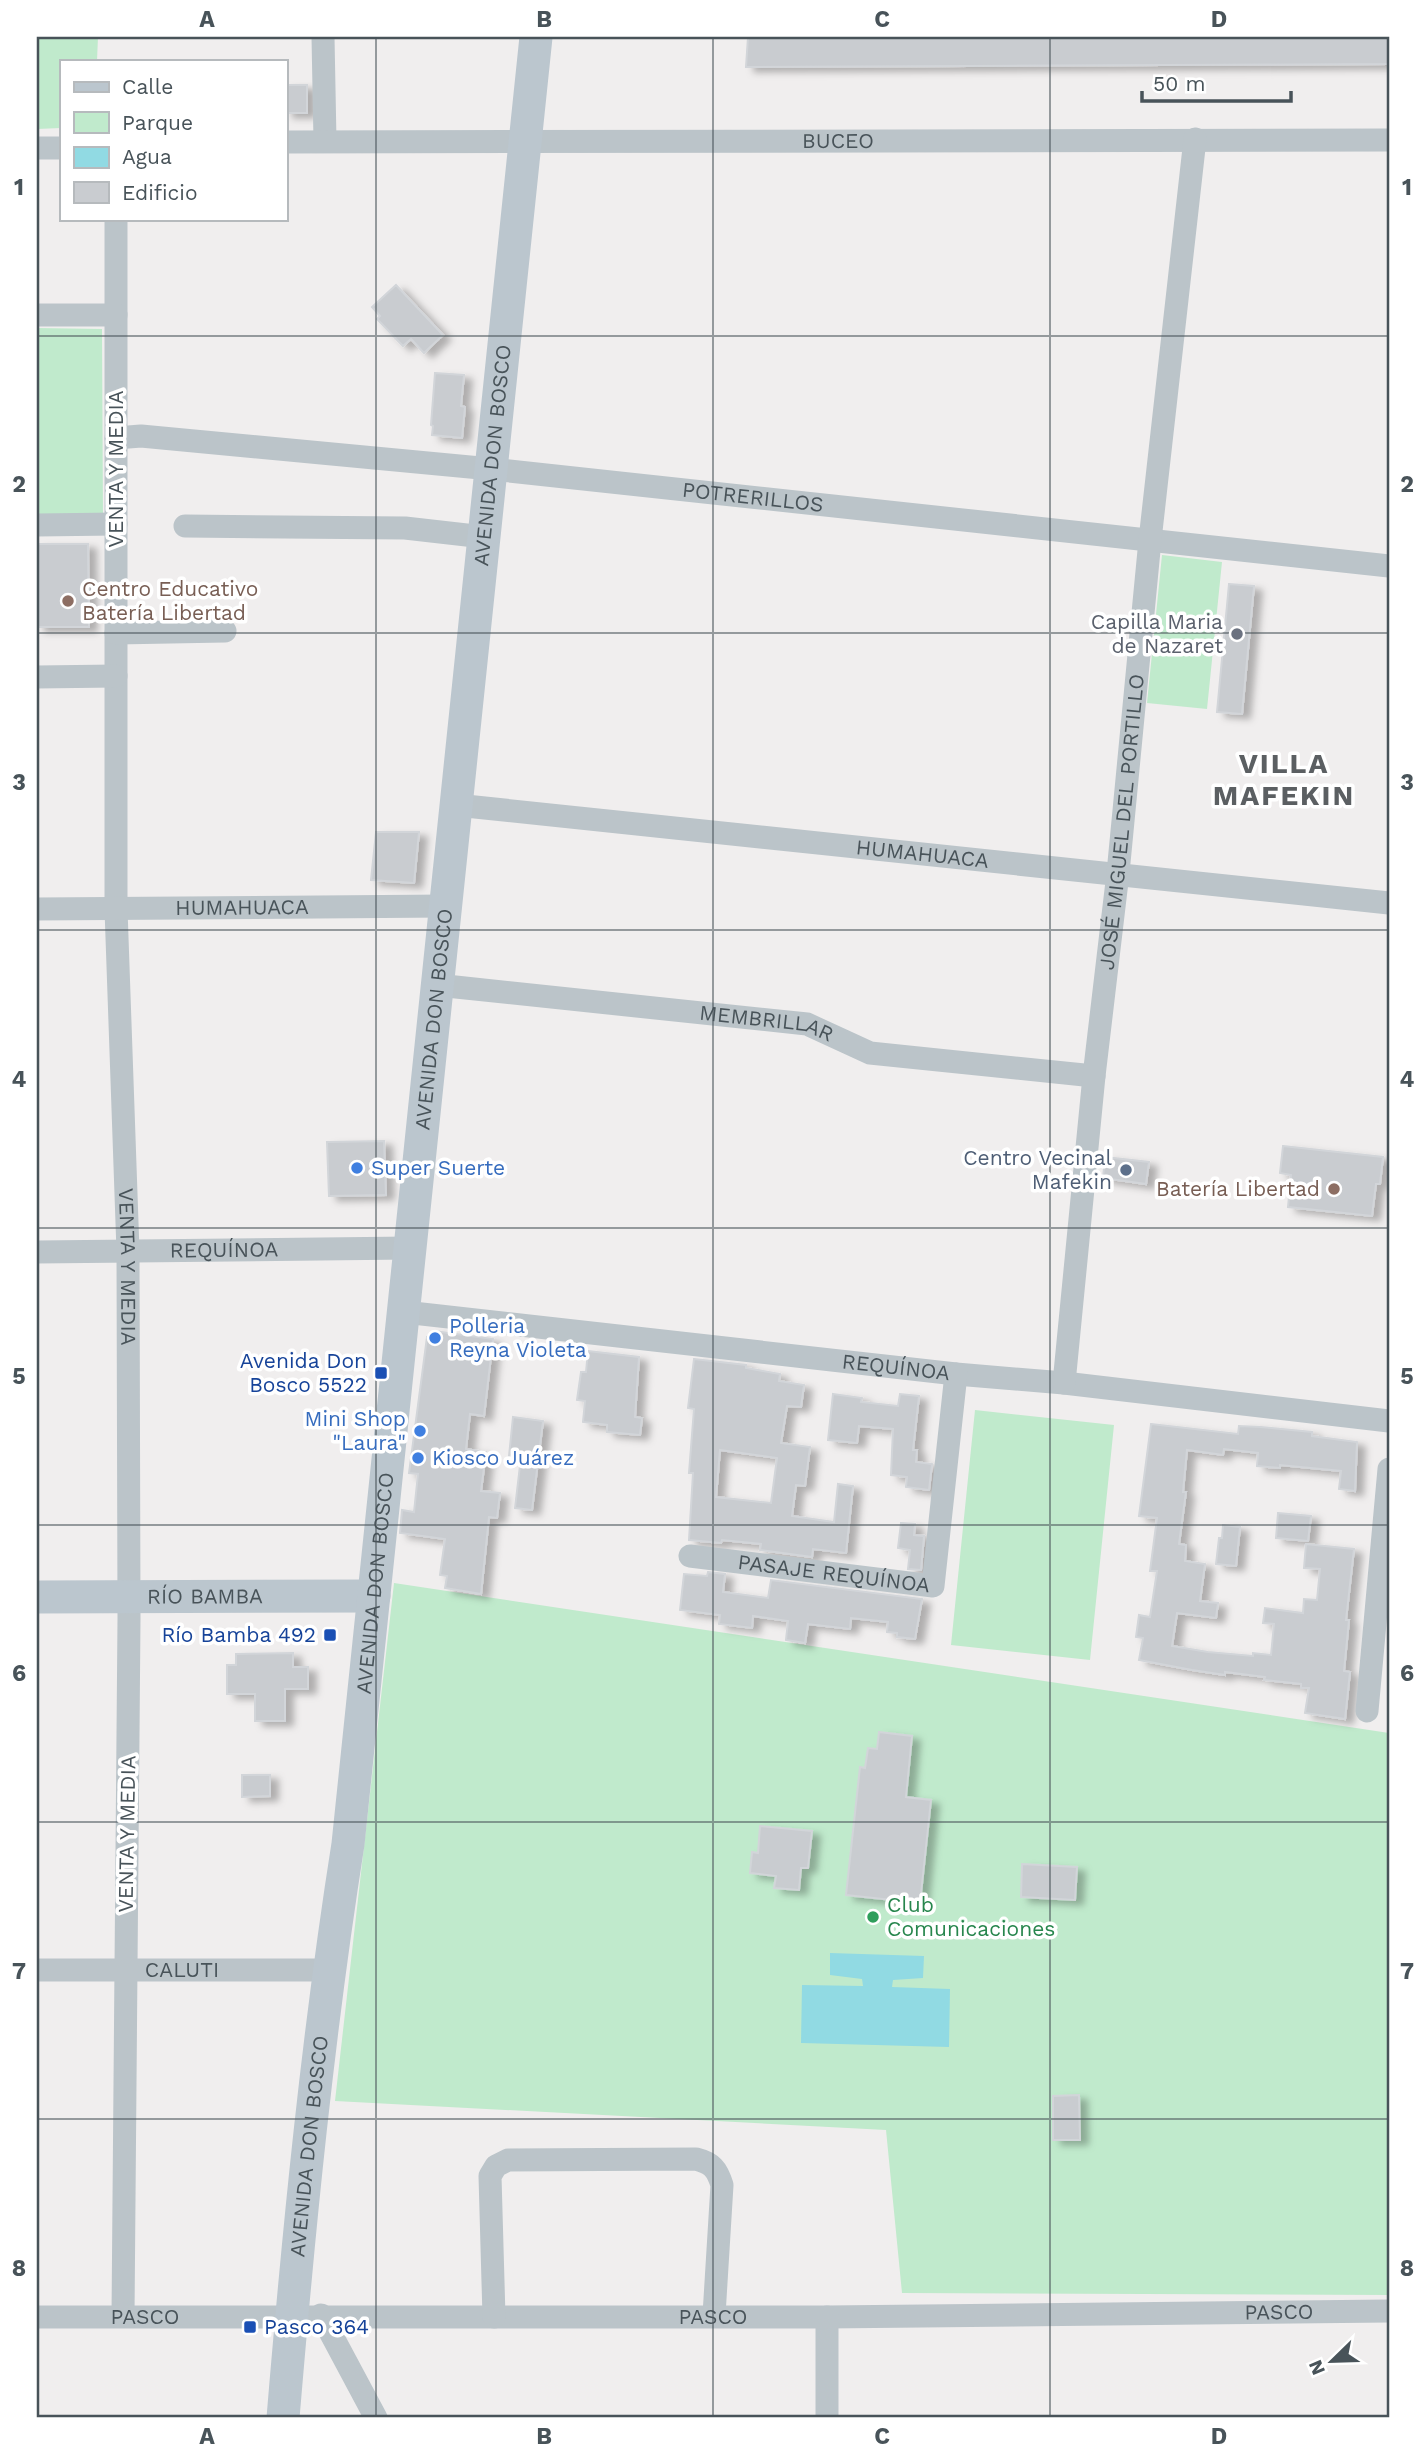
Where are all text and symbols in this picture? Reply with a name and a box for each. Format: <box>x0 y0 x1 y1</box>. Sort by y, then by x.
text: A <box>199 6 215 33</box>
text: B <box>536 6 552 33</box>
text: C <box>874 6 890 33</box>
text: D <box>1211 6 1227 33</box>
legend <box>60 60 287 220</box>
scale bar <box>1142 60 1291 104</box>
text: 50 m <box>1153 71 1205 96</box>
text: Calle <box>122 74 173 99</box>
text: Parque <box>122 110 193 135</box>
street label: BUCEO <box>802 128 874 153</box>
text: Agua <box>122 144 172 169</box>
text: 1 <box>14 174 24 201</box>
text: 1 <box>1402 174 1412 201</box>
text: Edificio <box>122 180 198 205</box>
street label: AVENIDA DON BOSCO <box>468 343 516 567</box>
street label: VENTA Y MEDIA <box>103 390 128 548</box>
text: 2 <box>12 471 26 498</box>
text: 2 <box>1400 471 1414 498</box>
street label: POTRERILLOS <box>681 477 825 517</box>
place label: Centro Educativo Batería Libertad <box>82 576 258 625</box>
marker: Centro Educativo Batería Libertad <box>60 593 76 609</box>
place label: Capilla Maria de Nazaret <box>1091 609 1223 658</box>
marker: Capilla Maria de Nazaret <box>1229 626 1245 642</box>
street label: JOSÉ MIGUEL DEL PORTILLO <box>1094 673 1149 971</box>
district label: VILLA MAFEKIN <box>1213 747 1355 812</box>
text: 3 <box>12 769 26 796</box>
text: 3 <box>1400 769 1414 796</box>
street label: HUMAHUACA <box>855 834 990 873</box>
street label: HUMAHUACA <box>175 894 309 920</box>
street label: AVENIDA DON BOSCO <box>409 907 457 1131</box>
street label: MEMBRILLAR <box>698 1000 838 1047</box>
text: 4 <box>12 1066 27 1093</box>
text: 4 <box>1400 1066 1415 1093</box>
place label: Centro Vecinal Mafekin <box>963 1145 1113 1194</box>
place label: Super Suerte <box>371 1155 505 1180</box>
marker: Super Suerte <box>349 1160 365 1176</box>
marker: Centro Vecinal Mafekin <box>1118 1162 1134 1178</box>
place label: Batería Libertad <box>1156 1176 1320 1201</box>
marker: Batería Libertad <box>1326 1181 1342 1197</box>
street label: VENTA Y MEDIA <box>114 1188 141 1346</box>
street label: REQUÍNOA <box>170 1236 278 1263</box>
place label: Polleria Reyna Violeta <box>449 1313 587 1362</box>
marker: Polleria Reyna Violeta <box>427 1330 443 1346</box>
place label: Avenida Don Bosco 5522 <box>240 1348 367 1397</box>
street label: REQUÍNOA <box>841 1348 951 1385</box>
text: 5 <box>12 1363 26 1390</box>
text: 5 <box>1400 1363 1414 1390</box>
marker: Avenida Don Bosco 5522 <box>373 1365 389 1381</box>
place label: Mini Shop "Laura" <box>305 1406 406 1455</box>
marker: Mini Shop "Laura" <box>412 1423 428 1439</box>
place label: Kiosco Juárez <box>432 1445 574 1470</box>
marker: Kiosco Juárez <box>410 1450 426 1466</box>
street label: AVENIDA DON BOSCO <box>351 1471 399 1695</box>
street label: PASAJE REQUÍNOA <box>736 1549 932 1598</box>
street label: RÍO BAMBA <box>147 1583 263 1609</box>
place label: Río Bamba 492 <box>161 1622 316 1647</box>
marker: Río Bamba 492 <box>322 1627 338 1643</box>
text: 6 <box>12 1660 26 1687</box>
text: 6 <box>1400 1660 1414 1687</box>
street label: VENTA Y MEDIA <box>113 1755 140 1913</box>
place label: Club Comunicaciones <box>887 1892 1055 1941</box>
marker: Club Comunicaciones <box>865 1909 881 1925</box>
street label: CALUTI <box>145 1957 219 1982</box>
text: 7 <box>12 1958 26 1985</box>
text: 7 <box>1400 1958 1414 1985</box>
street label: AVENIDA DON BOSCO <box>284 2034 333 2258</box>
text: 8 <box>12 2255 26 2282</box>
text: 8 <box>1400 2255 1414 2282</box>
street label: PASCO <box>1244 2299 1314 2325</box>
street label: PASCO <box>110 2304 180 2329</box>
street label: PASCO <box>678 2304 748 2329</box>
place label: Pasco 364 <box>264 2314 369 2339</box>
marker: Pasco 364 <box>242 2319 258 2335</box>
north arrow <box>1296 2326 1366 2396</box>
text: N <box>1303 2356 1330 2378</box>
text: A <box>199 2423 215 2450</box>
text: B <box>536 2423 552 2450</box>
text: C <box>874 2423 890 2450</box>
text: D <box>1211 2423 1227 2450</box>

